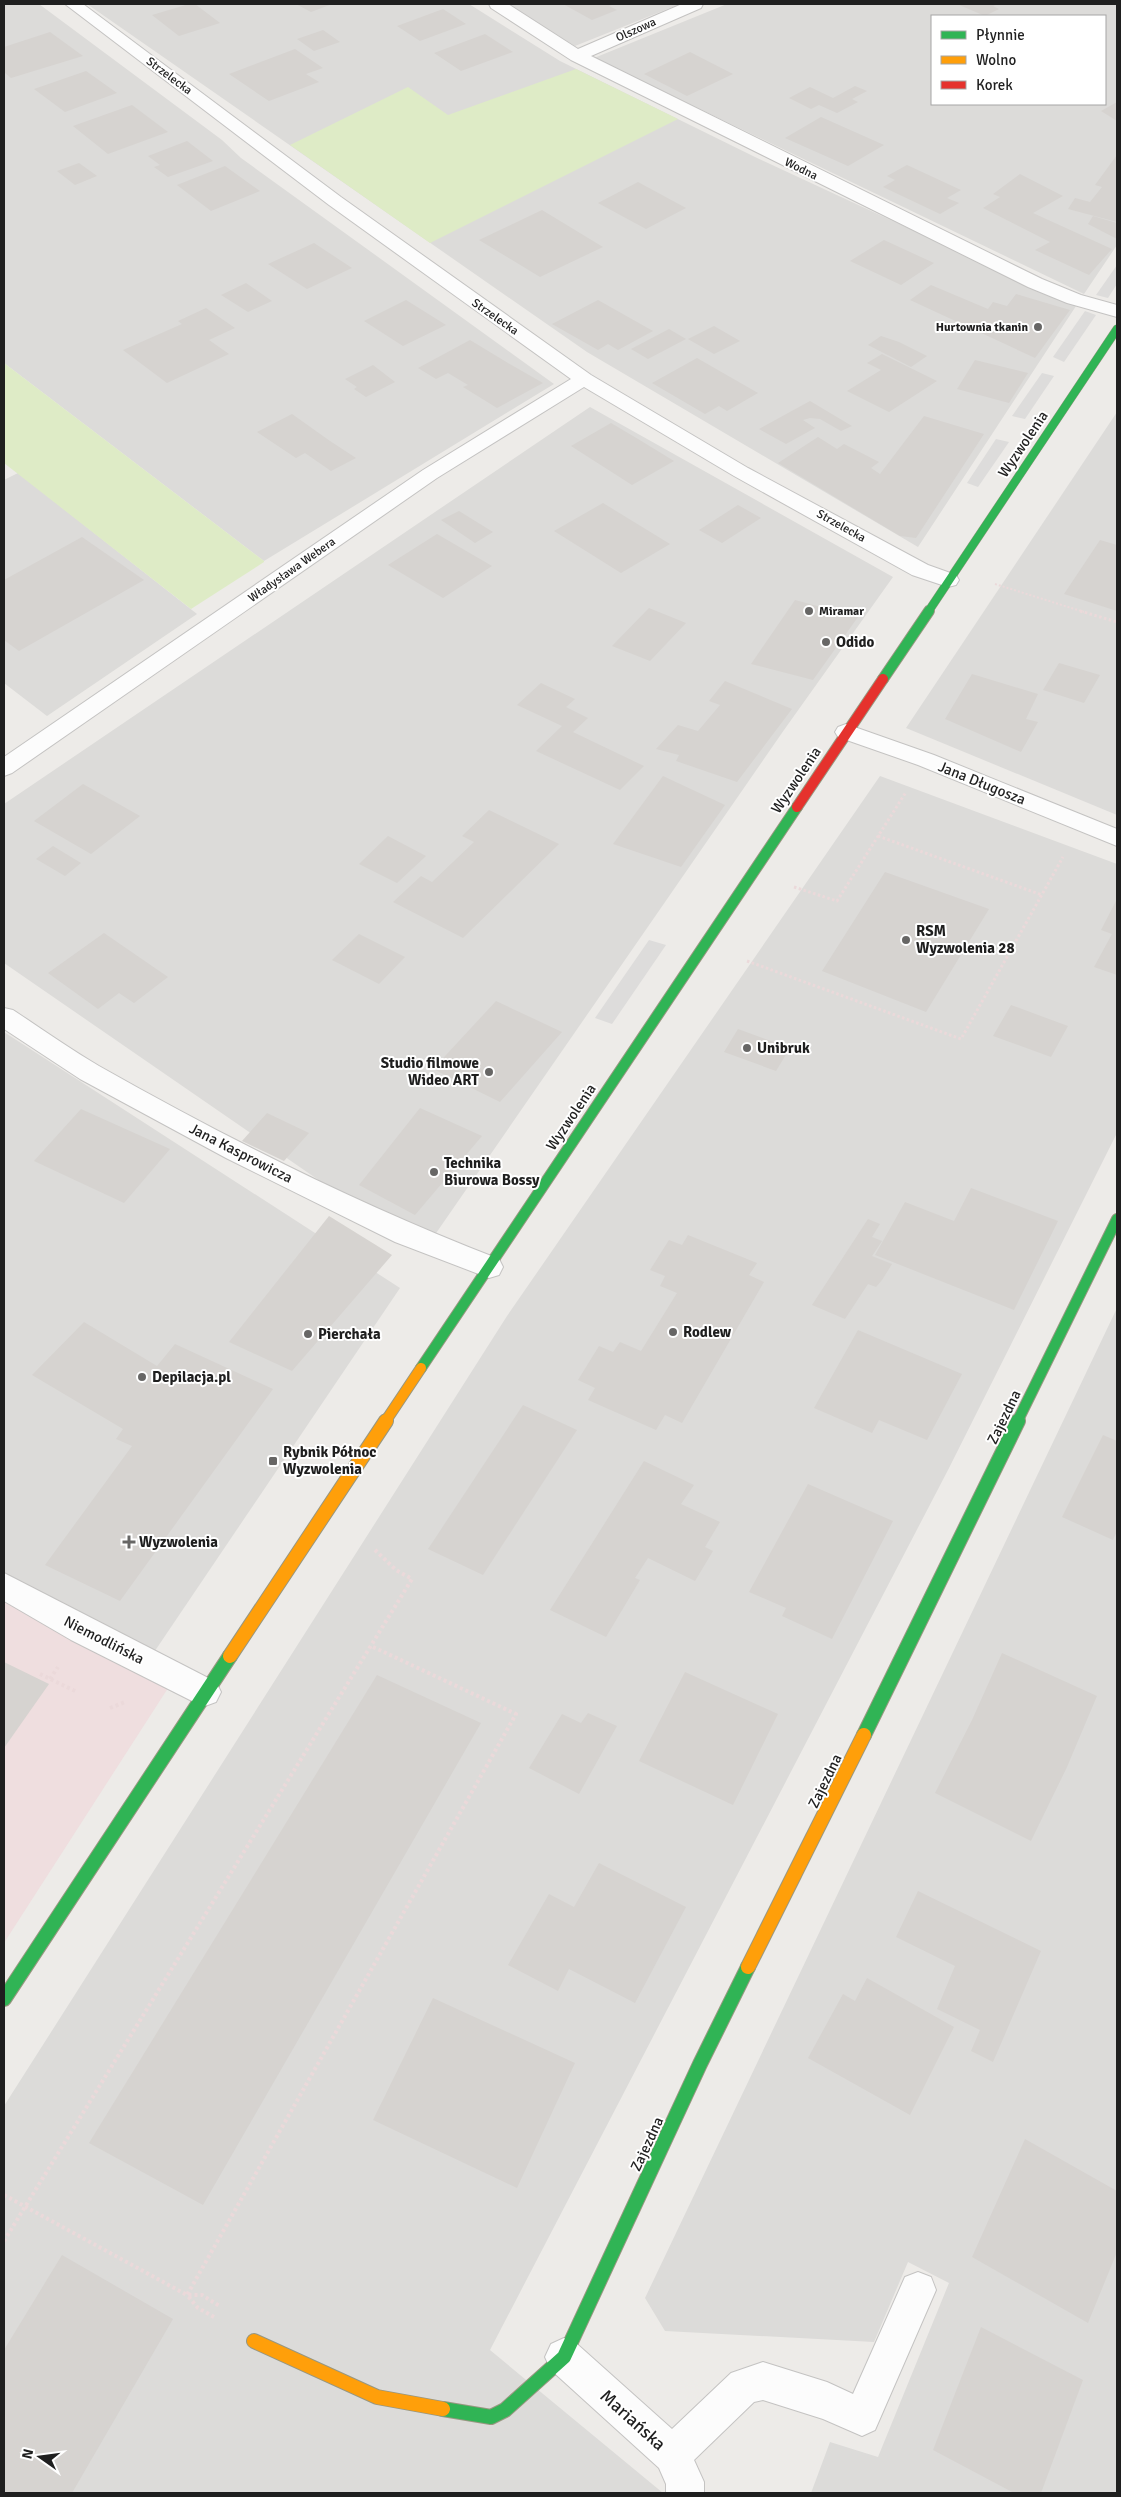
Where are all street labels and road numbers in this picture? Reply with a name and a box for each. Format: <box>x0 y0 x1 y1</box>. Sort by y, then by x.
street label: Olszowa <box>613 14 659 46</box>
street label: Strzelecka <box>143 54 195 98</box>
street label: Wodna <box>782 155 820 183</box>
street label: Strzelecka <box>469 295 521 339</box>
street label: Wyzwolenia <box>994 407 1052 481</box>
street label: Strzelecka <box>814 506 868 546</box>
street label: Władysława Webera <box>245 534 339 606</box>
street label: Wyzwolenia <box>767 743 825 817</box>
street label: Jana Długosza <box>936 757 1028 809</box>
street label: Wyzwolenia <box>542 1080 600 1154</box>
street label: Jana Kasprowicza <box>186 1119 296 1187</box>
street label: Zajezdna <box>983 1387 1025 1447</box>
street label: Niemodlińska <box>61 1612 147 1668</box>
street label: Zajezdna <box>804 1751 846 1811</box>
street label: Zajezdna <box>627 2114 667 2174</box>
street label: Mariańska <box>596 2385 670 2455</box>

